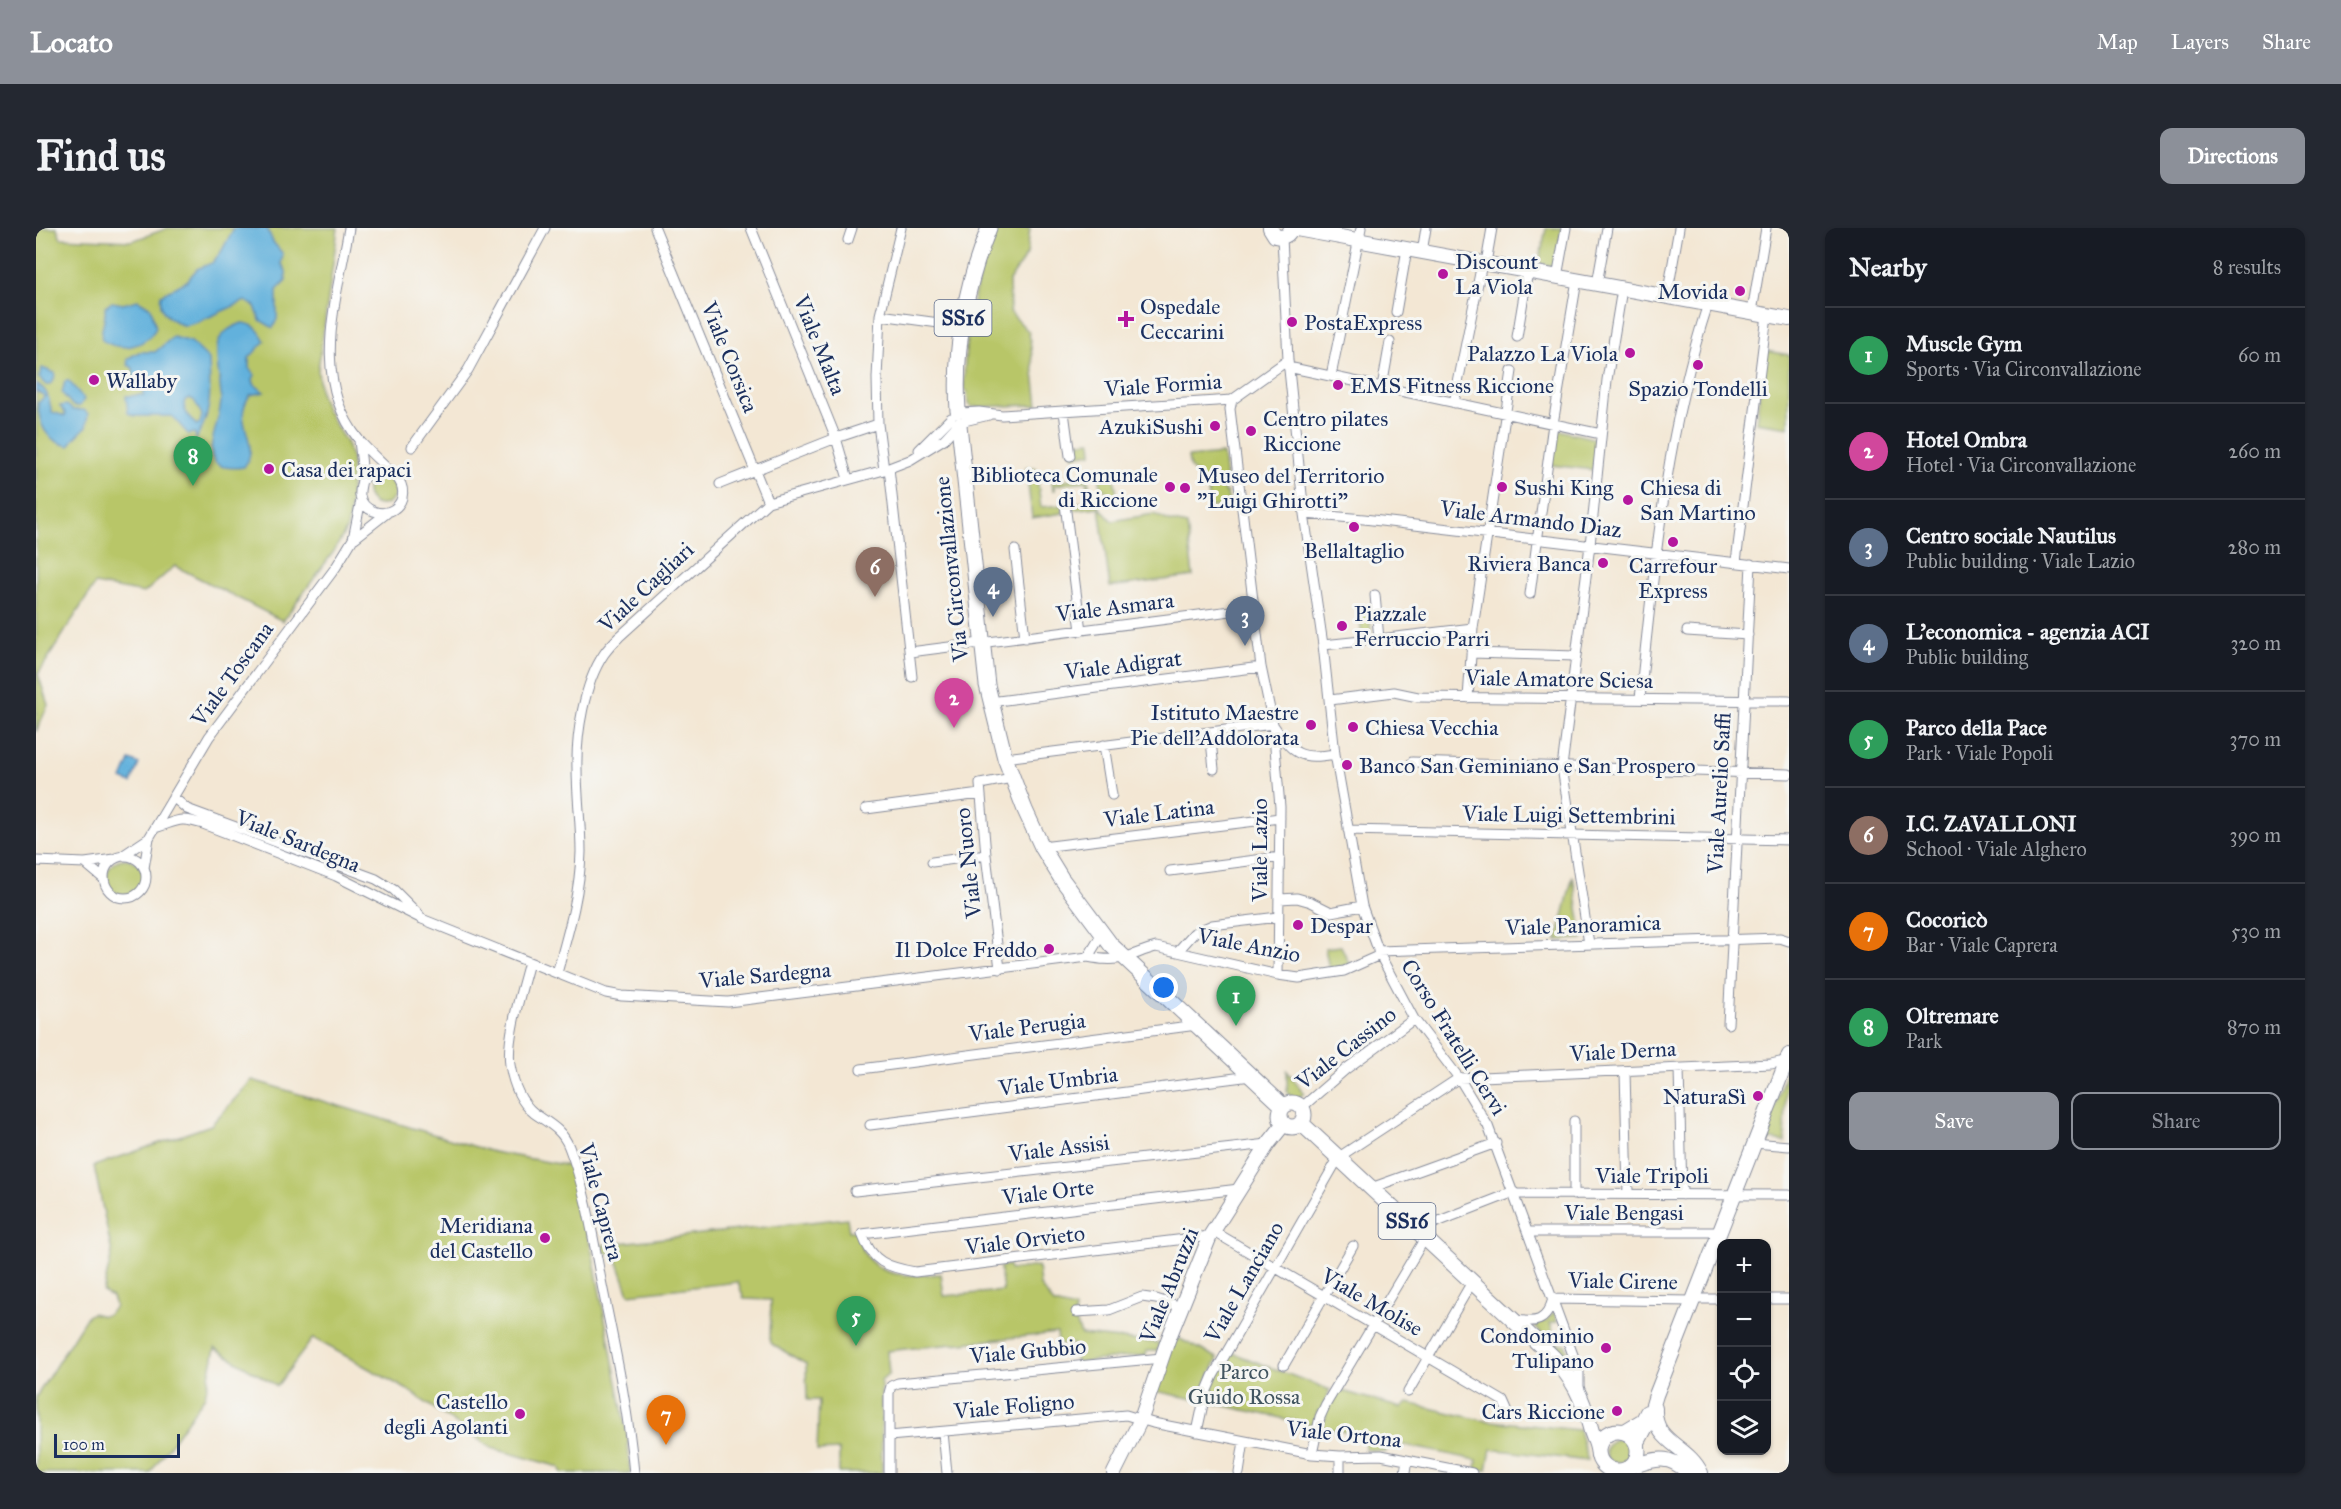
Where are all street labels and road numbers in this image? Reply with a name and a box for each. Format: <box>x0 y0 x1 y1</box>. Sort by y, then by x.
street label: Viale Malta <box>787 290 853 400</box>
street label: Viale Corsica <box>695 297 765 417</box>
road number: SS16 <box>934 300 992 336</box>
street label: Viale Formia <box>1102 367 1223 403</box>
street label: Via Circonvallazione <box>928 475 974 664</box>
street label: Viale Armando Diaz <box>1438 494 1623 544</box>
street label: Viale Cagliari <box>592 536 699 639</box>
street label: Viale Asmara <box>1054 586 1176 628</box>
street label: Viale Toscana <box>184 616 279 732</box>
street label: Viale Adigrat <box>1062 644 1183 686</box>
street label: Viale Amatore Sciesa <box>1464 664 1654 694</box>
street label: Viale Aurelio Saffi <box>1701 711 1737 875</box>
street label: Viale Latina <box>1101 793 1216 833</box>
street label: Viale Lazio <box>1246 798 1273 903</box>
street label: Viale Luigi Settembrini <box>1461 800 1676 830</box>
street label: Viale Sardegna <box>231 803 365 879</box>
street label: Viale Nuoro <box>949 806 987 921</box>
street label: Viale Panoramica <box>1504 909 1662 941</box>
street label: Viale Anzio <box>1194 922 1303 968</box>
street label: Corso Fratelli Cervi <box>1395 954 1513 1120</box>
street label: Viale Sardegna <box>697 956 833 994</box>
street label: Viale Cassino <box>1290 1000 1402 1096</box>
street label: Viale Perugia <box>966 1006 1088 1048</box>
street label: Viale Derna <box>1568 1035 1678 1067</box>
street label: Viale Umbria <box>996 1060 1120 1102</box>
street label: Viale Assisi <box>1006 1128 1111 1168</box>
street label: Viale Caprera <box>572 1139 630 1264</box>
street label: Viale Tripoli <box>1594 1162 1709 1189</box>
street label: Viale Orte <box>1000 1173 1095 1211</box>
street label: Viale Bengasi <box>1563 1199 1684 1226</box>
road number: SS16 <box>1378 1203 1436 1239</box>
street label: Viale Lanciano <box>1198 1217 1290 1348</box>
street label: Viale Orvieto <box>963 1219 1086 1261</box>
street label: Viale Abruzzi <box>1133 1223 1204 1348</box>
street label: Viale Molise <box>1315 1262 1428 1342</box>
street label: Viale Cirene <box>1567 1267 1678 1295</box>
street label: Viale Gubbio <box>968 1332 1087 1370</box>
street label: Viale Foligno <box>952 1387 1075 1425</box>
street label: Viale Ortona <box>1284 1414 1404 1454</box>

